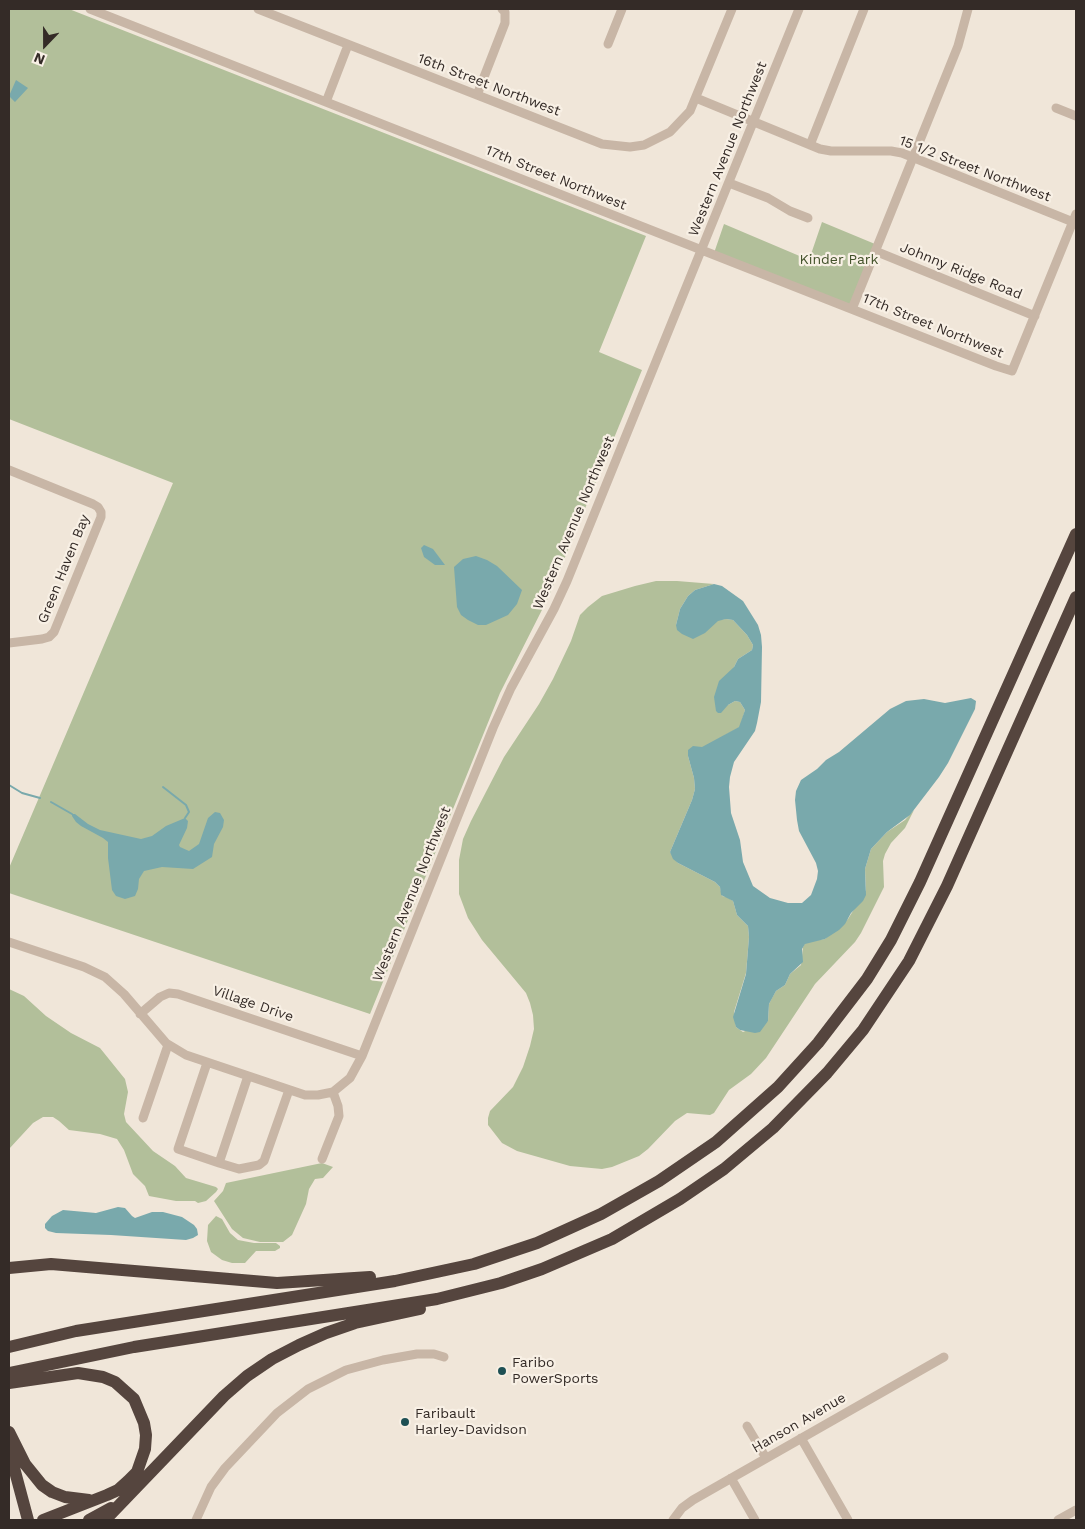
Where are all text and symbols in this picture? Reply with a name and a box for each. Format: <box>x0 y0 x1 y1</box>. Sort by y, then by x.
north arrow <box>20 20 70 70</box>
text: N <box>32 50 47 68</box>
street label: 16th Street Northwest <box>415 50 563 120</box>
street label: Western Avenue Northwest <box>685 59 771 239</box>
street label: 15 1/2 Street Northwest <box>897 132 1053 206</box>
street label: 17th Street Northwest <box>483 142 629 214</box>
street label: Johnny Ridge Road <box>897 239 1025 303</box>
park label: Kinder Park <box>799 252 879 268</box>
street label: 17th Street Northwest <box>860 290 1006 362</box>
street label: Western Avenue Northwest <box>530 434 618 612</box>
street label: Green Haven Bay <box>35 512 93 626</box>
street label: Western Avenue Northwest <box>369 804 455 984</box>
street label: Village Drive <box>210 982 296 1026</box>
place label: Faribo PowerSports <box>512 1355 598 1388</box>
marker: Faribo PowerSports <box>496 1365 508 1377</box>
street label: Hanson Avenue <box>749 1389 849 1457</box>
place label: Faribault Harley-Davidson <box>415 1406 527 1438</box>
marker: Faribault Harley-Davidson <box>399 1416 411 1428</box>

